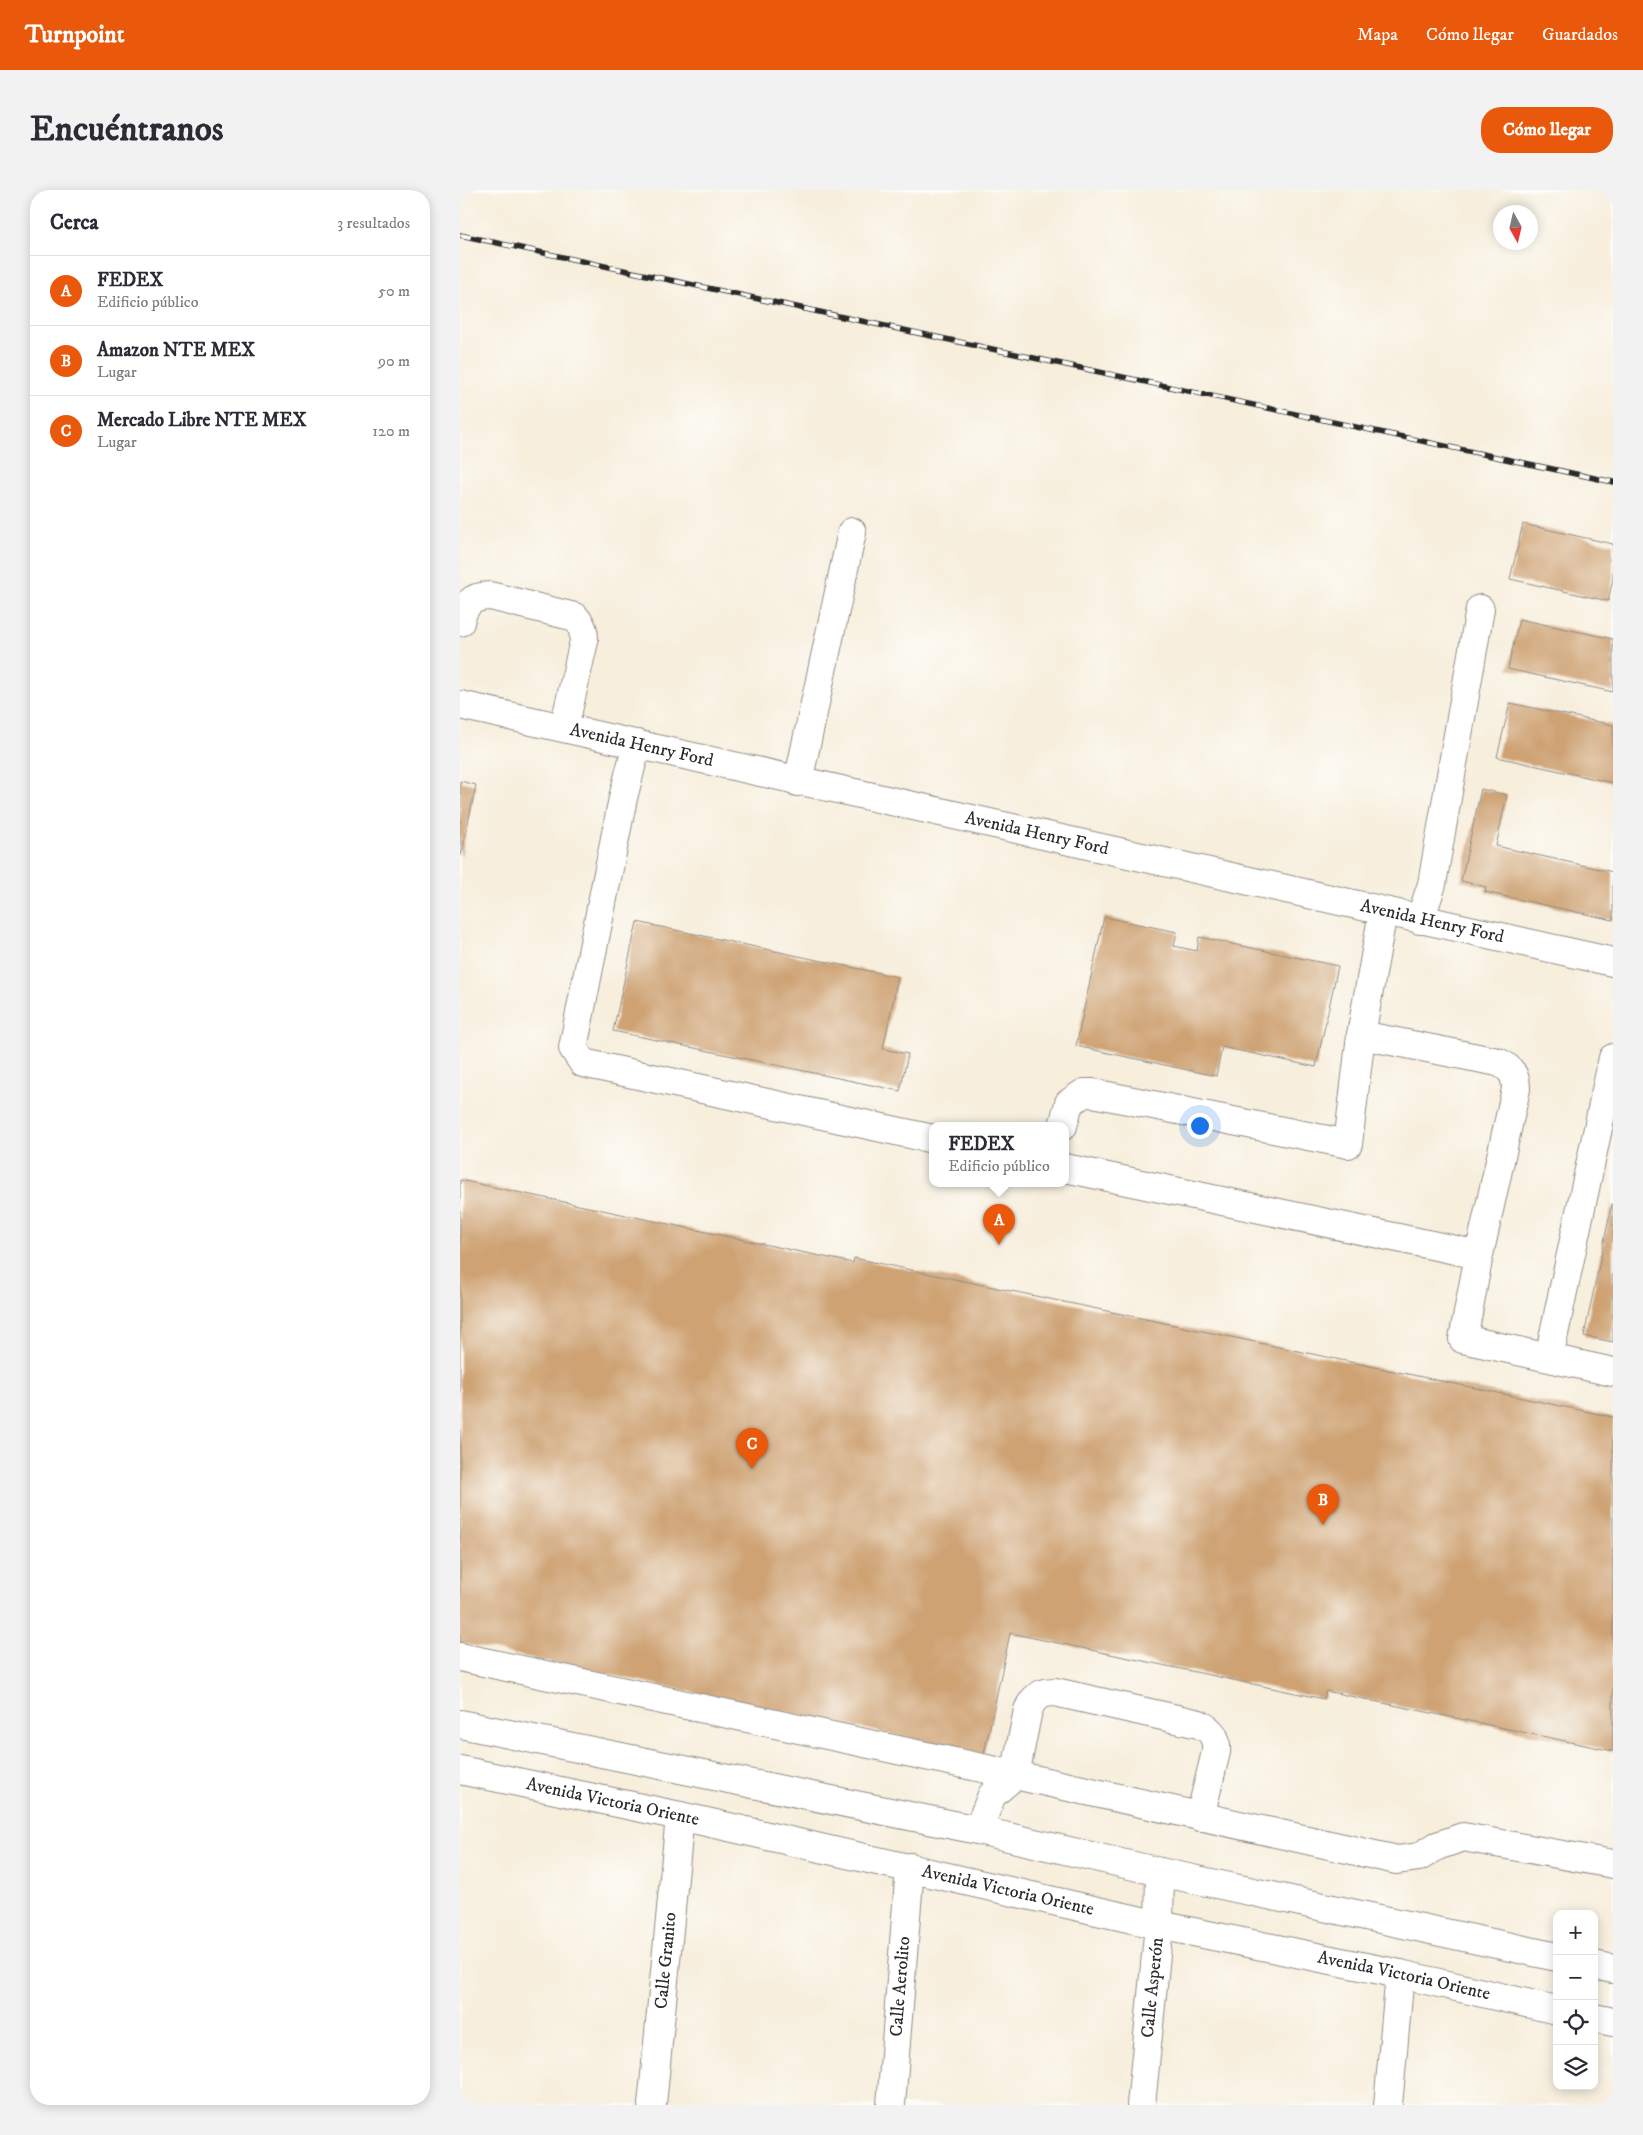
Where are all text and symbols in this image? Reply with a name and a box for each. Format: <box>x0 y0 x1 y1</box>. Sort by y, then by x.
text: Turnpoint <box>25 20 124 50</box>
text: Mapa <box>1357 24 1398 46</box>
text: Cómo llegar <box>1426 24 1514 46</box>
text: Guardados <box>1542 24 1618 46</box>
button: Cómo llegar <box>1481 107 1613 153</box>
text: Encuéntranos <box>30 108 224 152</box>
north arrow <box>1493 205 1538 250</box>
text: Cerca <box>50 210 98 236</box>
text: 3 resultados <box>337 213 410 233</box>
text: FEDEX <box>97 269 163 292</box>
text: A <box>61 281 71 301</box>
text: 50 m <box>378 281 410 301</box>
text: Edificio público <box>97 292 198 312</box>
text: Amazon NTE MEX <box>97 339 255 362</box>
text: B <box>61 351 71 371</box>
text: 90 m <box>378 351 410 371</box>
text: Lugar <box>97 362 137 382</box>
text: Mercado Libre NTE MEX <box>97 409 307 432</box>
text: C <box>61 421 71 441</box>
text: 120 m <box>372 421 410 441</box>
text: Lugar <box>97 432 137 452</box>
street label: Avenida Henry Ford <box>568 719 716 772</box>
street label: Avenida Henry Ford <box>963 807 1111 860</box>
street label: Avenida Henry Ford <box>1358 895 1506 948</box>
your location <box>1187 1113 1213 1139</box>
popup <box>929 1122 1069 1187</box>
text: FEDEX <box>948 1133 1015 1156</box>
text: Edificio público <box>948 1156 1050 1176</box>
pin: A <box>983 1204 1015 1245</box>
pin: C <box>736 1428 768 1469</box>
pin: B <box>1307 1484 1339 1525</box>
street label: Avenida Victoria Oriente <box>524 1773 701 1831</box>
street label: Avenida Victoria Oriente <box>920 1860 1096 1921</box>
map controls <box>1553 1910 1598 2090</box>
button: + <box>1553 1910 1598 1955</box>
street label: Calle Granito <box>650 1911 682 2010</box>
street label: Calle Aerolito <box>886 1935 915 2037</box>
street label: Calle Asperón <box>1137 1936 1169 2039</box>
street label: Avenida Victoria Oriente <box>1315 1946 1492 2005</box>
button: − <box>1553 1955 1598 2000</box>
button: locate <box>1553 2000 1598 2045</box>
button: layers <box>1553 2045 1598 2090</box>

